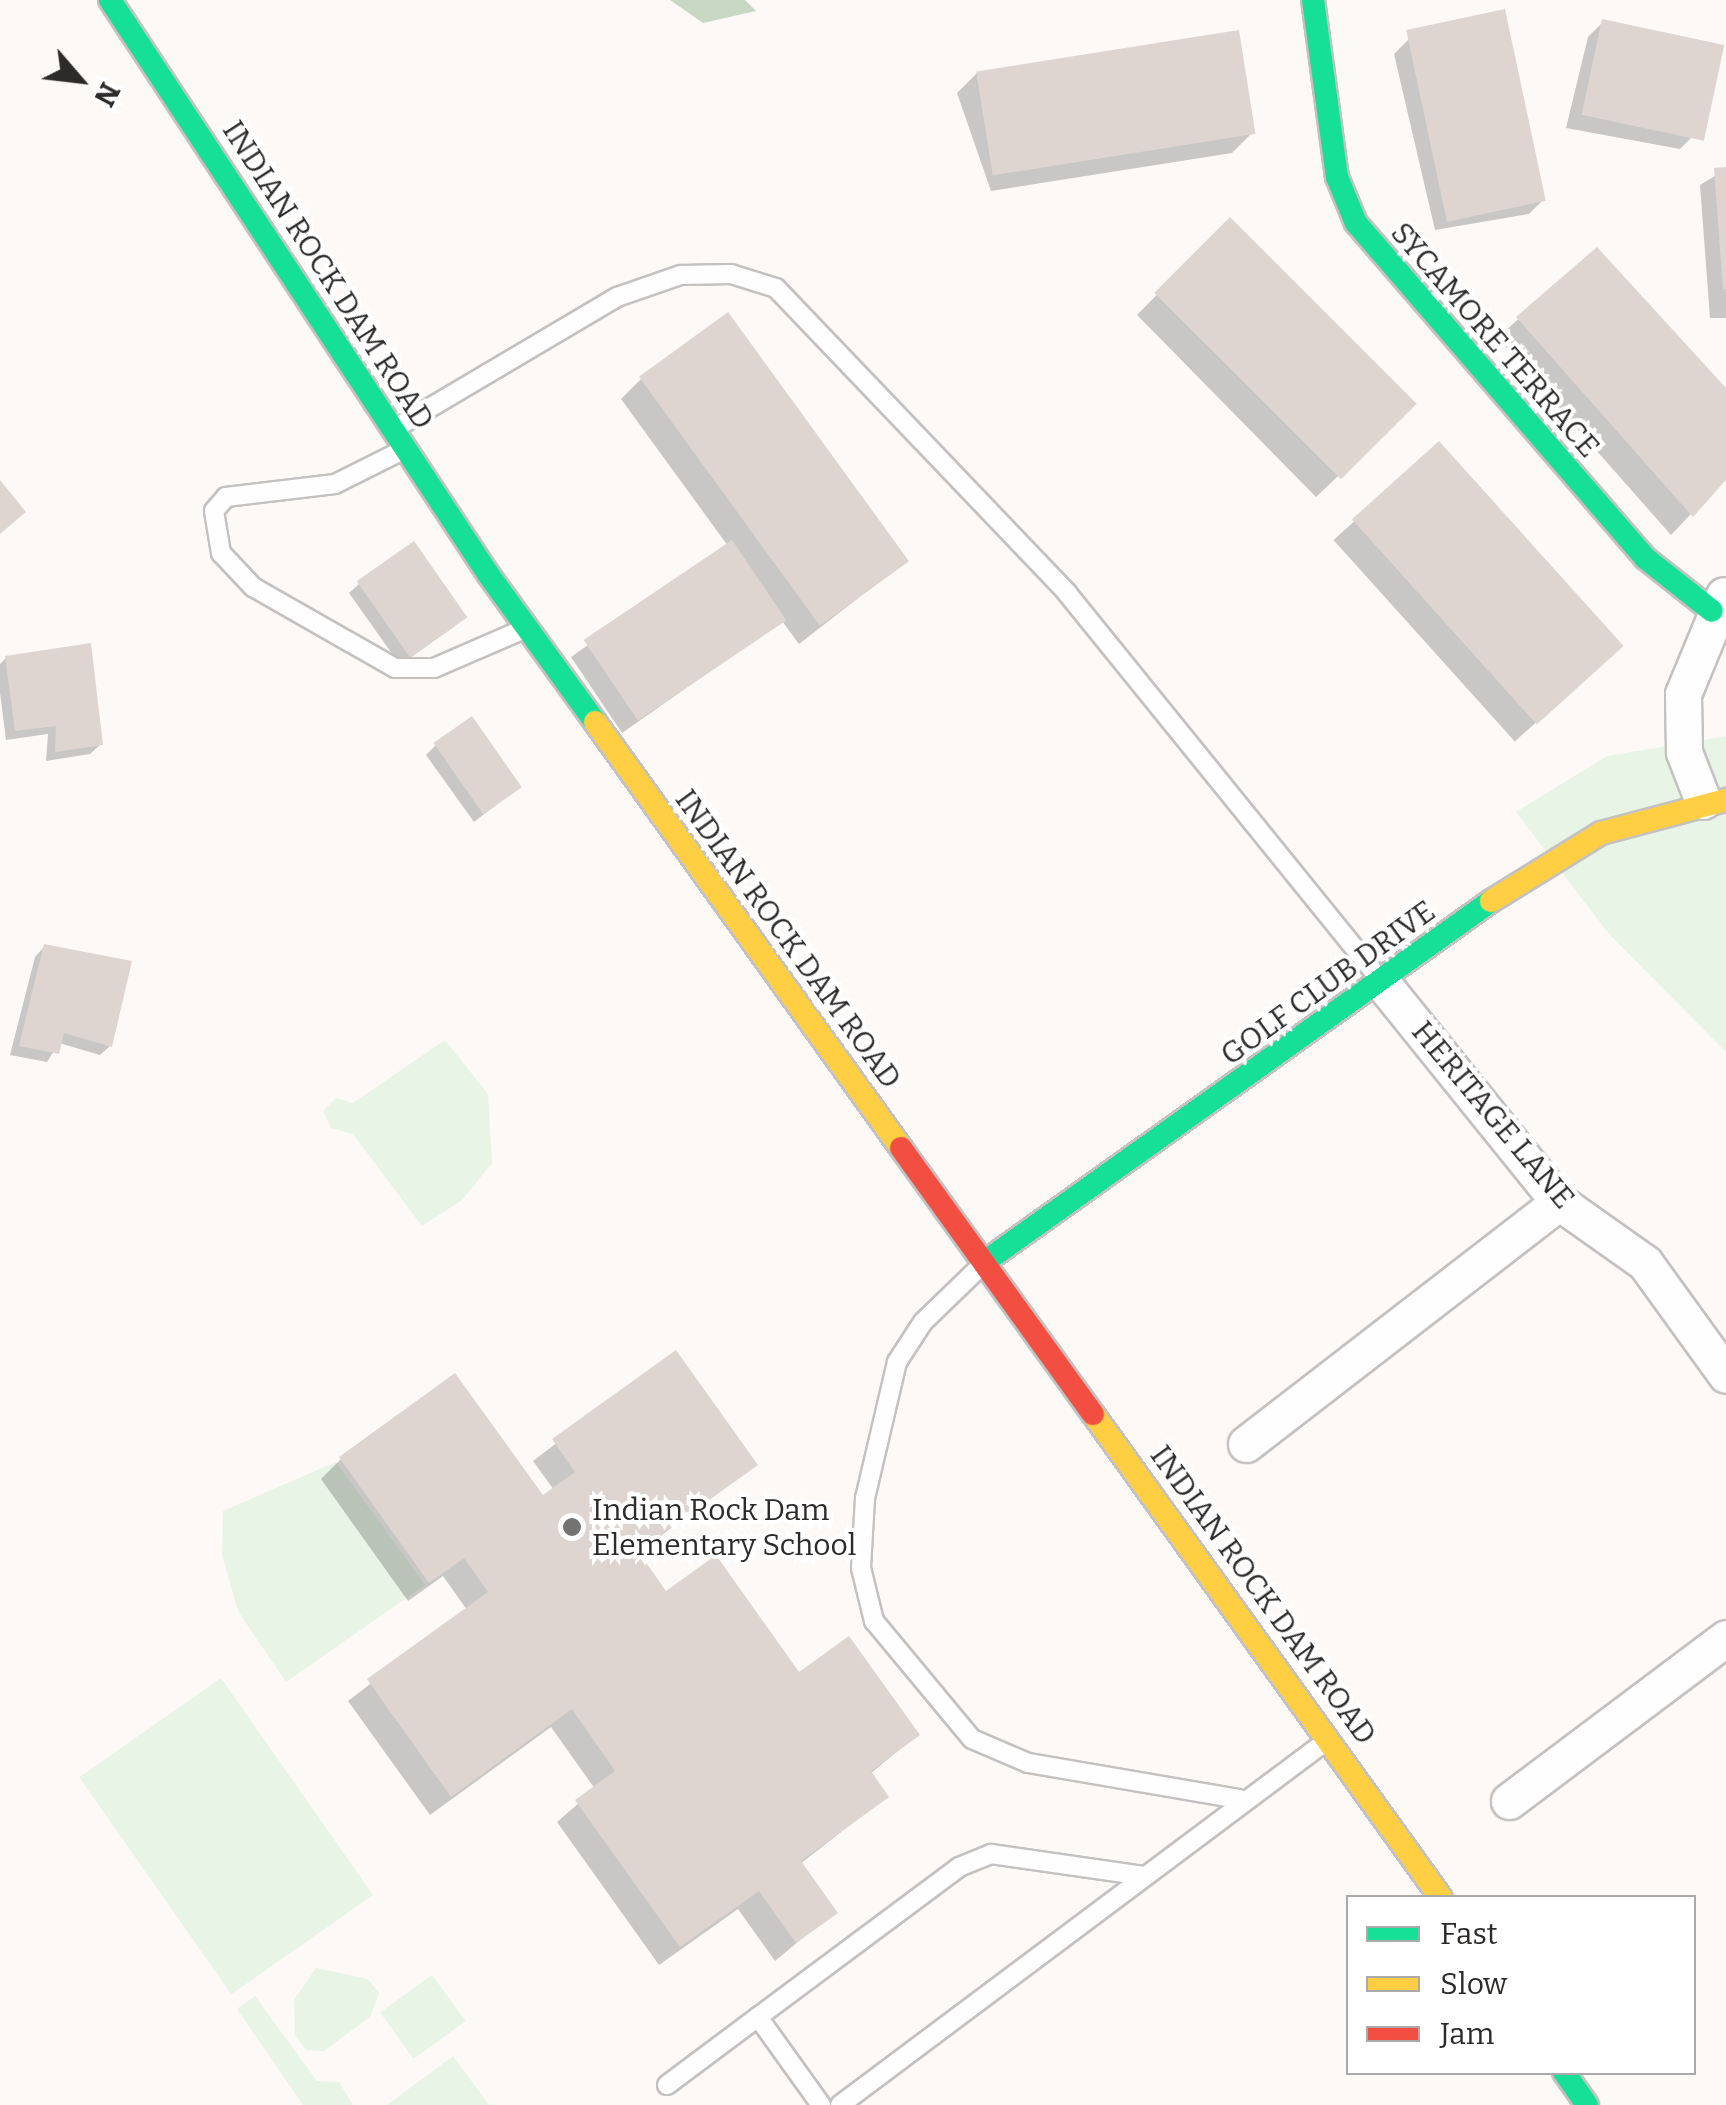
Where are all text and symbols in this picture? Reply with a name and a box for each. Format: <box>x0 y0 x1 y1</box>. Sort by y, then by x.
north arrow <box>30 30 130 130</box>
text: N <box>87 77 127 112</box>
street label: INDIAN ROCK DAM ROAD <box>215 114 441 436</box>
street label: SYCAMORE TERRACE <box>1383 215 1607 465</box>
street label: INDIAN ROCK DAM ROAD <box>668 783 908 1095</box>
street label: GOLF CLUB DRIVE <box>1214 893 1442 1073</box>
street label: HERITAGE LANE <box>1404 1014 1582 1216</box>
street label: INDIAN ROCK DAM ROAD <box>1143 1439 1383 1751</box>
place label: Indian Rock Dam Elementary School <box>592 1492 856 1562</box>
marker: Indian Rock Dam Elementary School <box>561 1516 583 1538</box>
legend <box>1346 1895 1696 2075</box>
text: Fast <box>1440 1916 1498 1952</box>
text: Slow <box>1440 1966 1507 2002</box>
text: Jam <box>1440 2016 1494 2052</box>

